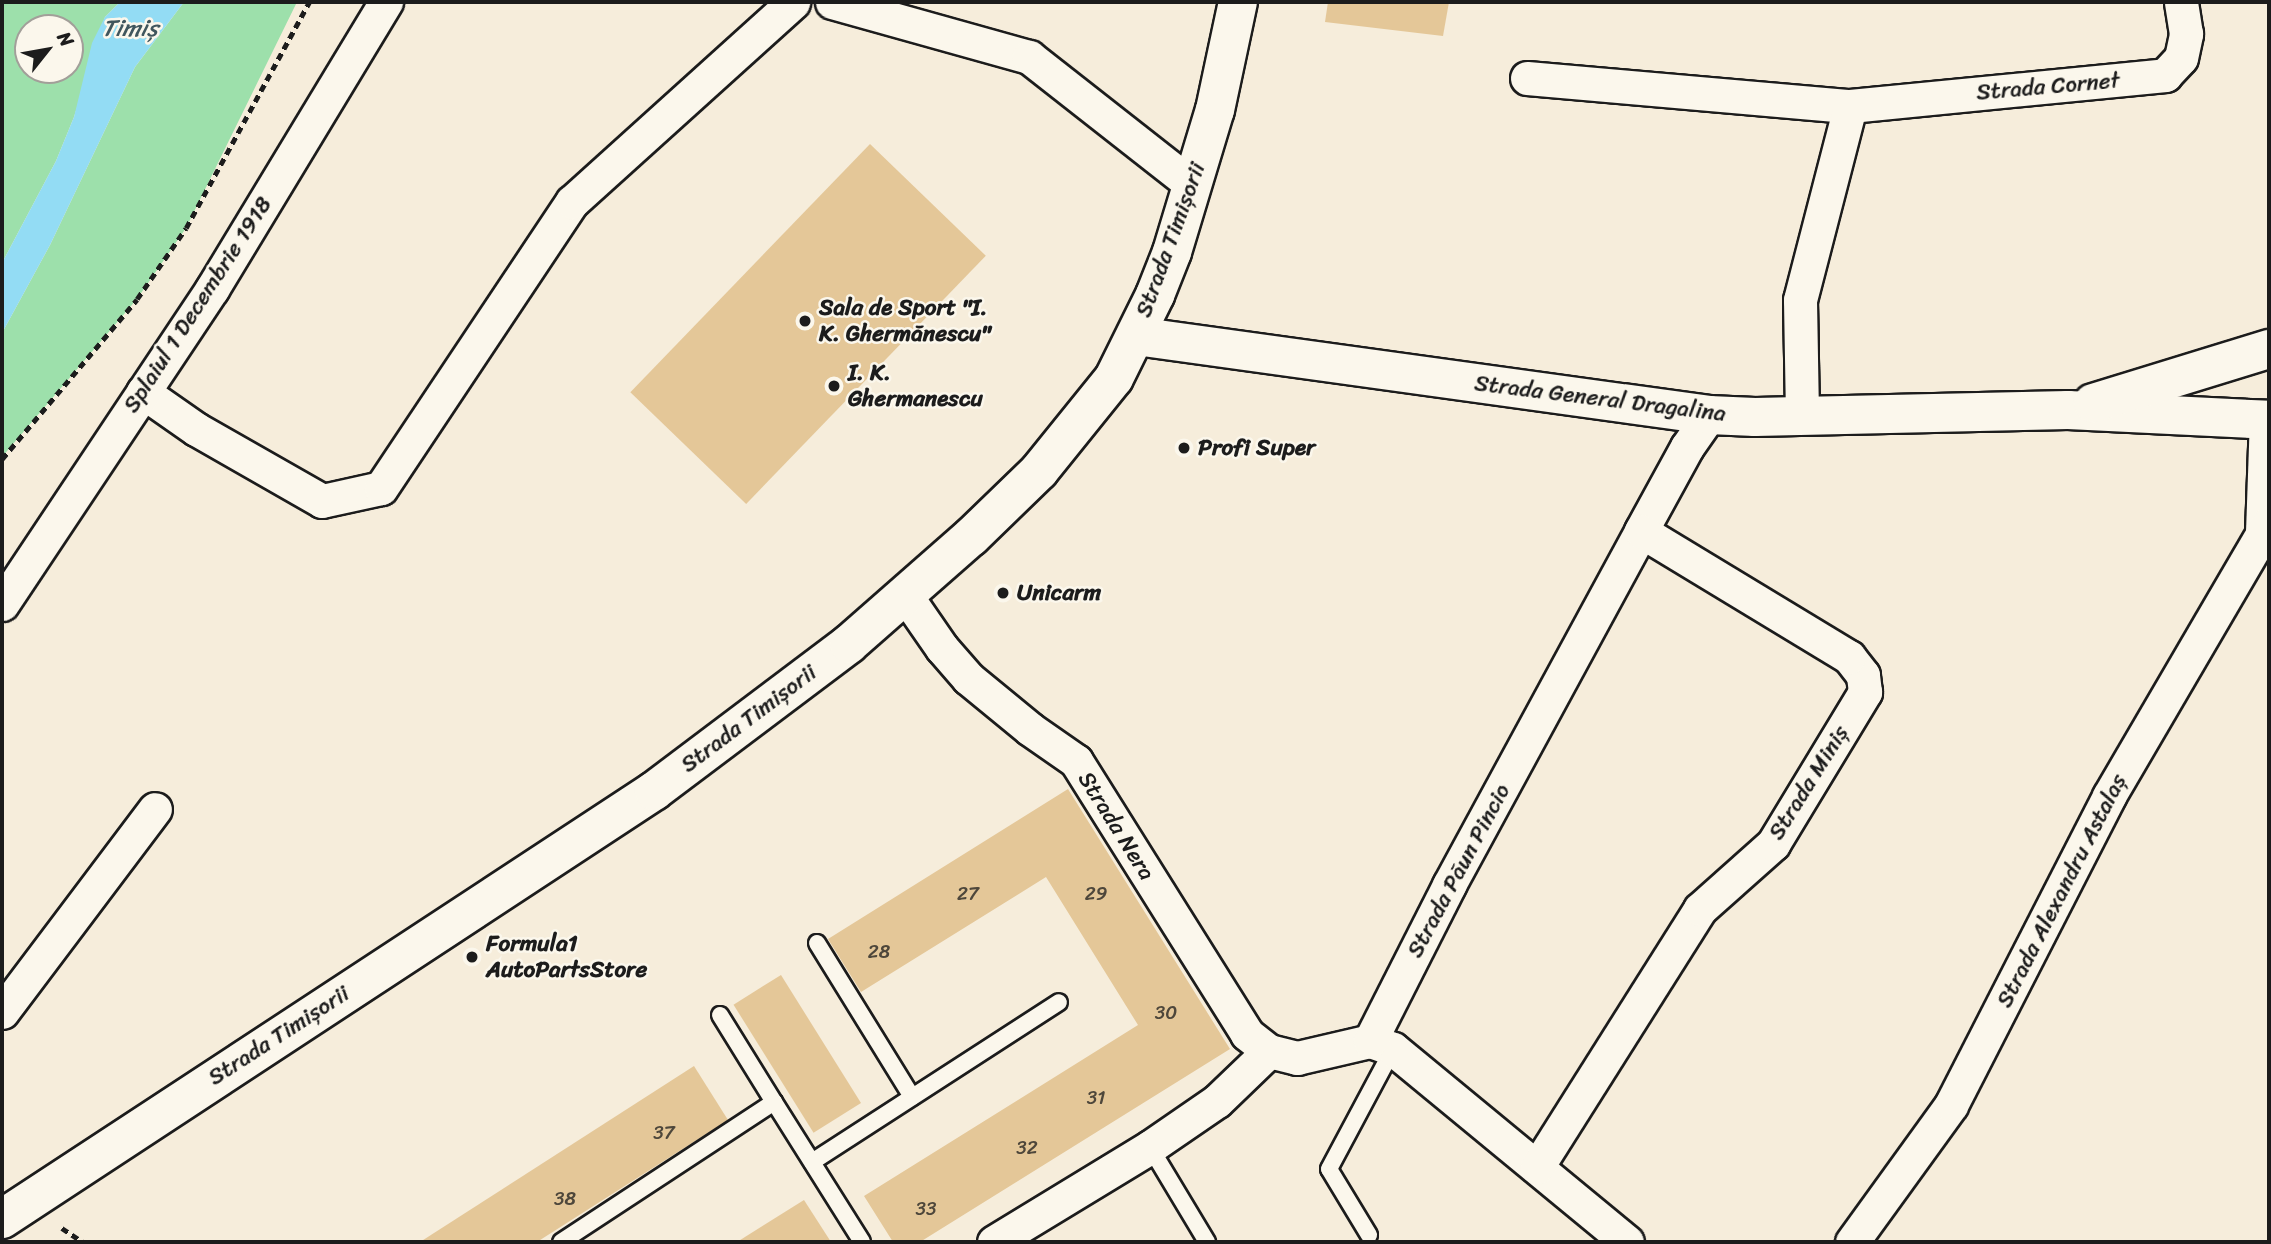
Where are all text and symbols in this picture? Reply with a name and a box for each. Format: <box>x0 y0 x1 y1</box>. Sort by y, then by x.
north arrow <box>14 14 84 84</box>
water label: Timiș <box>102 15 158 43</box>
text: N <box>48 25 83 53</box>
street label: Strada Cornet <box>1975 67 2121 107</box>
street label: Strada Timișorii <box>1130 159 1212 321</box>
street label: Splaiul 1 Decembrie 1918 <box>118 192 278 418</box>
place label: Sala de Sport "I. K. Ghermănescu" <box>819 294 991 348</box>
marker: Sala de Sport "I. K. Ghermănescu" <box>797 313 813 329</box>
place label: I. K. Ghermanescu <box>848 359 983 413</box>
street label: Strada General Dragalina <box>1472 370 1728 428</box>
marker: I. K. Ghermanescu <box>826 378 842 394</box>
place label: Profi Super <box>1198 434 1316 462</box>
marker: Profi Super <box>1176 440 1192 456</box>
place label: Unicarm <box>1017 579 1101 607</box>
marker: Unicarm <box>995 585 1011 601</box>
street label: Strada Timișorii <box>676 659 822 779</box>
street label: Strada Miniș <box>1763 721 1855 845</box>
street label: Strada Nera <box>1071 766 1161 886</box>
street label: Strada Alexandru Astalaș <box>1991 769 2133 1013</box>
street label: Strada Păun Pincio <box>1401 779 1517 963</box>
house number: 27 <box>957 883 979 905</box>
house number: 29 <box>1085 883 1107 905</box>
place label: Formula1 AutoPartsStore <box>486 930 647 984</box>
house number: 28 <box>868 941 890 963</box>
marker: Formula1 AutoPartsStore <box>464 949 480 965</box>
street label: Strada Timișorii <box>203 980 355 1092</box>
house number: 30 <box>1155 1002 1177 1024</box>
house number: 31 <box>1087 1087 1105 1109</box>
house number: 37 <box>653 1122 675 1144</box>
house number: 32 <box>1016 1137 1038 1159</box>
house number: 38 <box>554 1188 576 1210</box>
house number: 33 <box>916 1198 936 1220</box>

